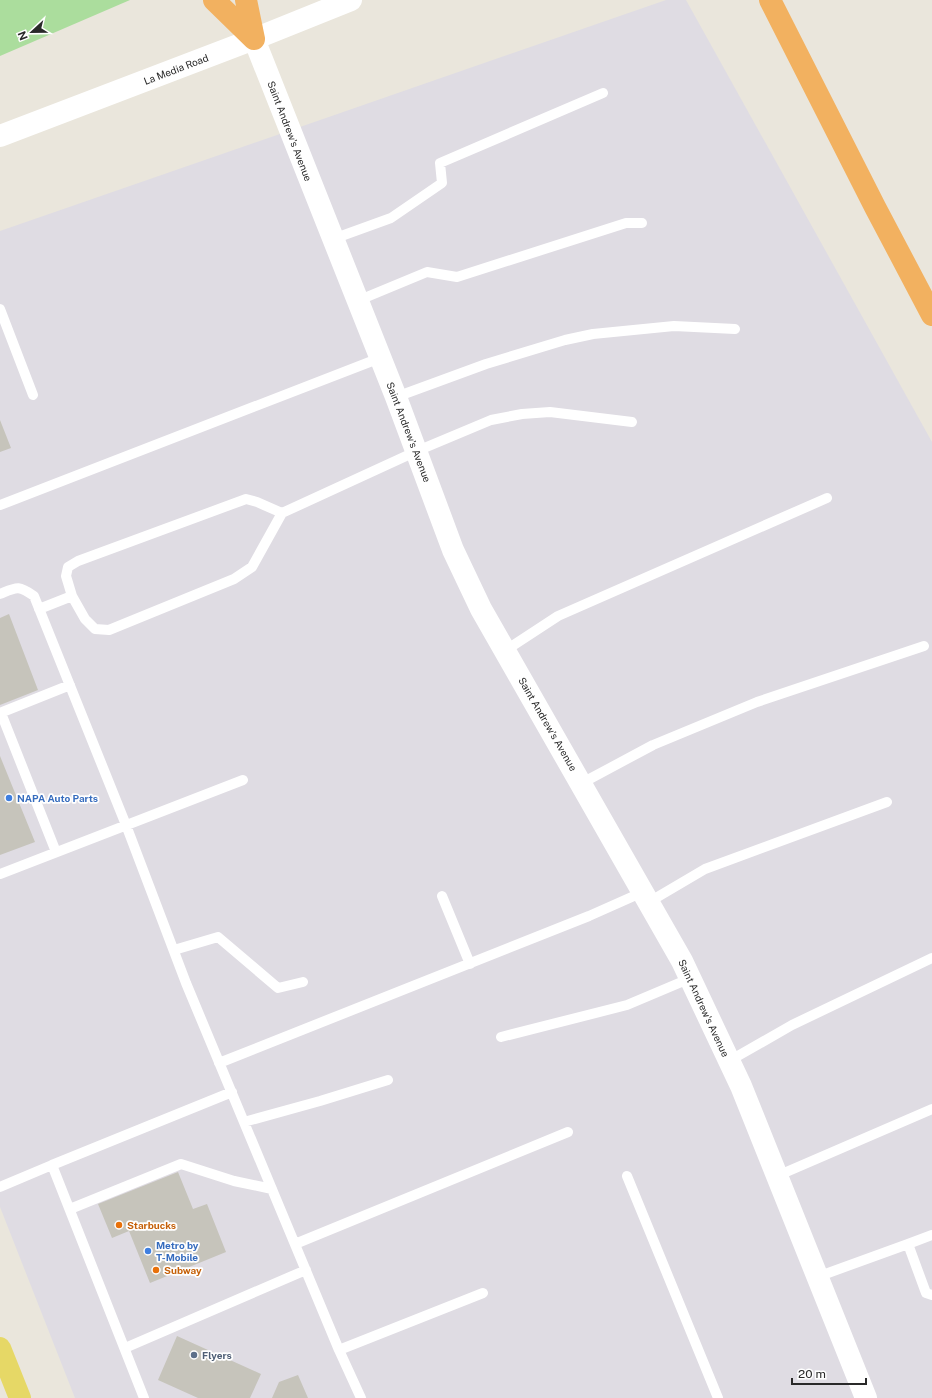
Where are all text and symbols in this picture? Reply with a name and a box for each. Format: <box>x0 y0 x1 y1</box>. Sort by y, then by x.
north arrow <box>12 12 52 52</box>
text: N <box>16 30 30 42</box>
street label: La Media Road <box>142 51 210 87</box>
street label: Saint Andrew's Avenue <box>265 79 315 183</box>
street label: Saint Andrew's Avenue <box>384 380 434 484</box>
street label: Saint Andrew's Avenue <box>516 675 580 773</box>
place label: NAPA Auto Parts <box>17 792 98 804</box>
marker: NAPA Auto Parts <box>4 793 14 803</box>
street label: Saint Andrew's Avenue <box>676 957 732 1059</box>
place label: Starbucks <box>127 1219 176 1231</box>
marker: Starbucks <box>114 1220 124 1230</box>
place label: Metro by T-Mobile <box>156 1239 199 1263</box>
marker: Metro by T-Mobile <box>143 1246 153 1256</box>
place label: Subway <box>164 1264 202 1276</box>
marker: Subway <box>151 1265 161 1275</box>
place label: Flyers <box>202 1349 232 1361</box>
marker: Flyers <box>189 1350 199 1360</box>
scale bar <box>792 1360 866 1386</box>
text: 20 m <box>798 1367 826 1381</box>

